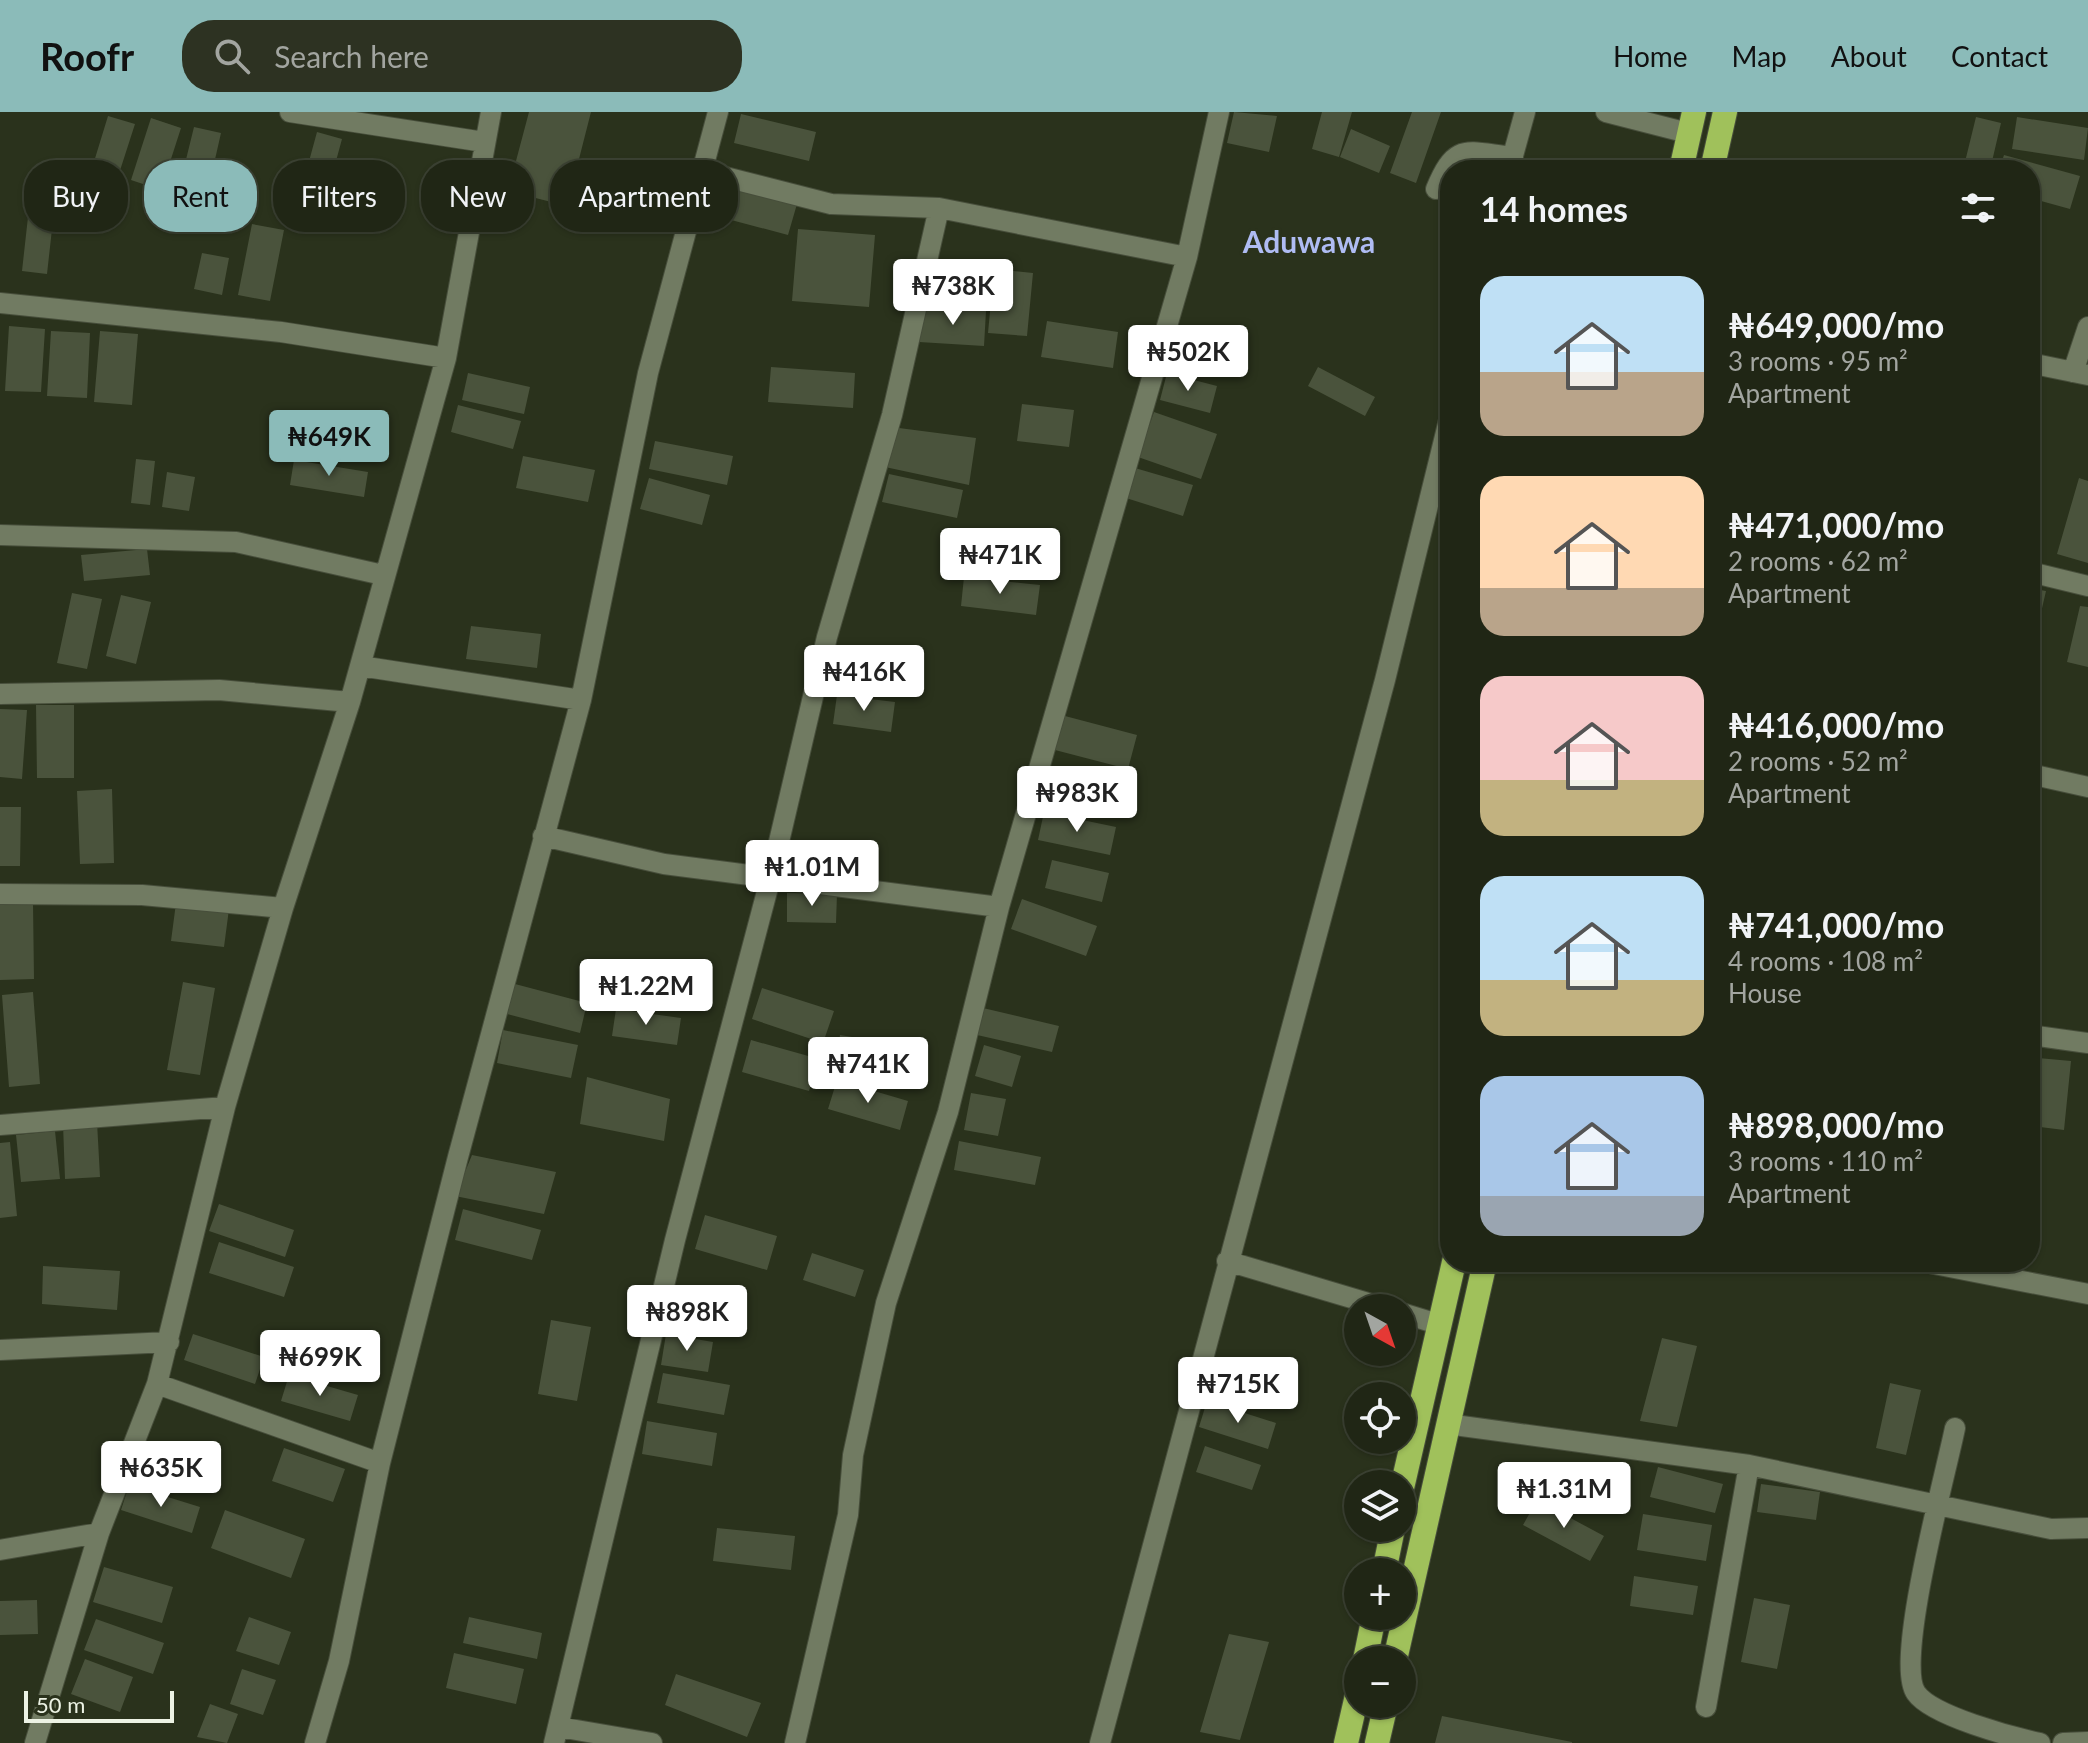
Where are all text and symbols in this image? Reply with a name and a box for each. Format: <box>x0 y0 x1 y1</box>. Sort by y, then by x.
search box <box>182 20 742 92</box>
text: Roofr <box>40 33 134 79</box>
icon: search <box>210 34 254 78</box>
text: Search here <box>274 38 429 74</box>
text: Home <box>1613 39 1688 73</box>
text: Map <box>1732 39 1787 73</box>
text: About <box>1831 39 1907 73</box>
text: Contact <box>1951 39 2048 73</box>
chip: Buy <box>24 160 128 232</box>
chip: Rent <box>144 160 257 232</box>
chip: Filters <box>273 160 405 232</box>
chip: New <box>421 160 534 232</box>
chip: Apartment <box>550 160 738 232</box>
icon: filters <box>1956 186 2000 230</box>
text: 14 homes <box>1480 188 1628 229</box>
district label: Aduwawa <box>1242 223 1375 259</box>
pin: ₦738K <box>897 259 1009 327</box>
text: ₦738K <box>911 269 995 301</box>
text: ₦649,000/mo <box>1728 304 1944 345</box>
icon: home <box>1544 308 1640 404</box>
pin: ₦502K <box>1132 325 1244 393</box>
text: ₦502K <box>1146 335 1230 367</box>
text: 3 rooms · 95 m² <box>1728 345 1908 377</box>
text: Apartment <box>1728 377 1851 409</box>
pin: ₦649K <box>273 410 385 478</box>
text: ₦649K <box>287 420 371 452</box>
text: ₦471,000/mo <box>1728 504 1944 545</box>
icon: home <box>1544 508 1640 604</box>
pin: ₦471K <box>944 528 1056 596</box>
text: ₦471K <box>958 538 1042 570</box>
text: 2 rooms · 62 m² <box>1728 545 1908 577</box>
text: Apartment <box>1728 577 1851 609</box>
pin: ₦416K <box>808 645 920 713</box>
text: ₦416K <box>822 655 906 687</box>
text: ₦416,000/mo <box>1728 704 1944 745</box>
icon: home <box>1544 708 1640 804</box>
text: 2 rooms · 52 m² <box>1728 745 1908 777</box>
pin: ₦983K <box>1021 766 1133 834</box>
text: ₦983K <box>1035 776 1119 808</box>
text: Apartment <box>1728 777 1851 809</box>
pin: ₦1.01M <box>747 840 877 908</box>
text: ₦1.01M <box>764 850 860 882</box>
text: ₦741,000/mo <box>1728 904 1944 945</box>
icon: home <box>1544 908 1640 1004</box>
text: 4 rooms · 108 m² <box>1728 945 1923 977</box>
pin: ₦1.22M <box>581 959 711 1027</box>
text: ₦1.22M <box>598 969 694 1001</box>
text: House <box>1728 977 1802 1009</box>
pin: ₦741K <box>812 1037 924 1105</box>
text: ₦741K <box>826 1047 910 1079</box>
text: ₦898,000/mo <box>1728 1104 1944 1145</box>
icon: home <box>1544 1108 1640 1204</box>
text: 3 rooms · 110 m² <box>1728 1145 1923 1177</box>
text: Apartment <box>1728 1177 1851 1209</box>
pin: ₦898K <box>631 1285 743 1353</box>
north arrow <box>1344 1294 1416 1366</box>
map controls <box>1344 1294 1416 1718</box>
text: ₦898K <box>645 1295 729 1327</box>
pin: ₦699K <box>264 1330 376 1398</box>
text: ₦699K <box>278 1340 362 1372</box>
pin: ₦715K <box>1182 1357 1294 1425</box>
text: ₦715K <box>1196 1367 1280 1399</box>
button: locate <box>1344 1382 1416 1454</box>
pin: ₦635K <box>105 1441 217 1509</box>
text: ₦635K <box>119 1451 203 1483</box>
pin: ₦1.31M <box>1499 1462 1629 1530</box>
button: layers <box>1344 1470 1416 1542</box>
text: ₦1.31M <box>1516 1472 1612 1504</box>
button: + <box>1344 1558 1416 1630</box>
button: − <box>1344 1646 1416 1718</box>
scale bar <box>24 1687 174 1723</box>
text: 50 m <box>36 1691 85 1718</box>

